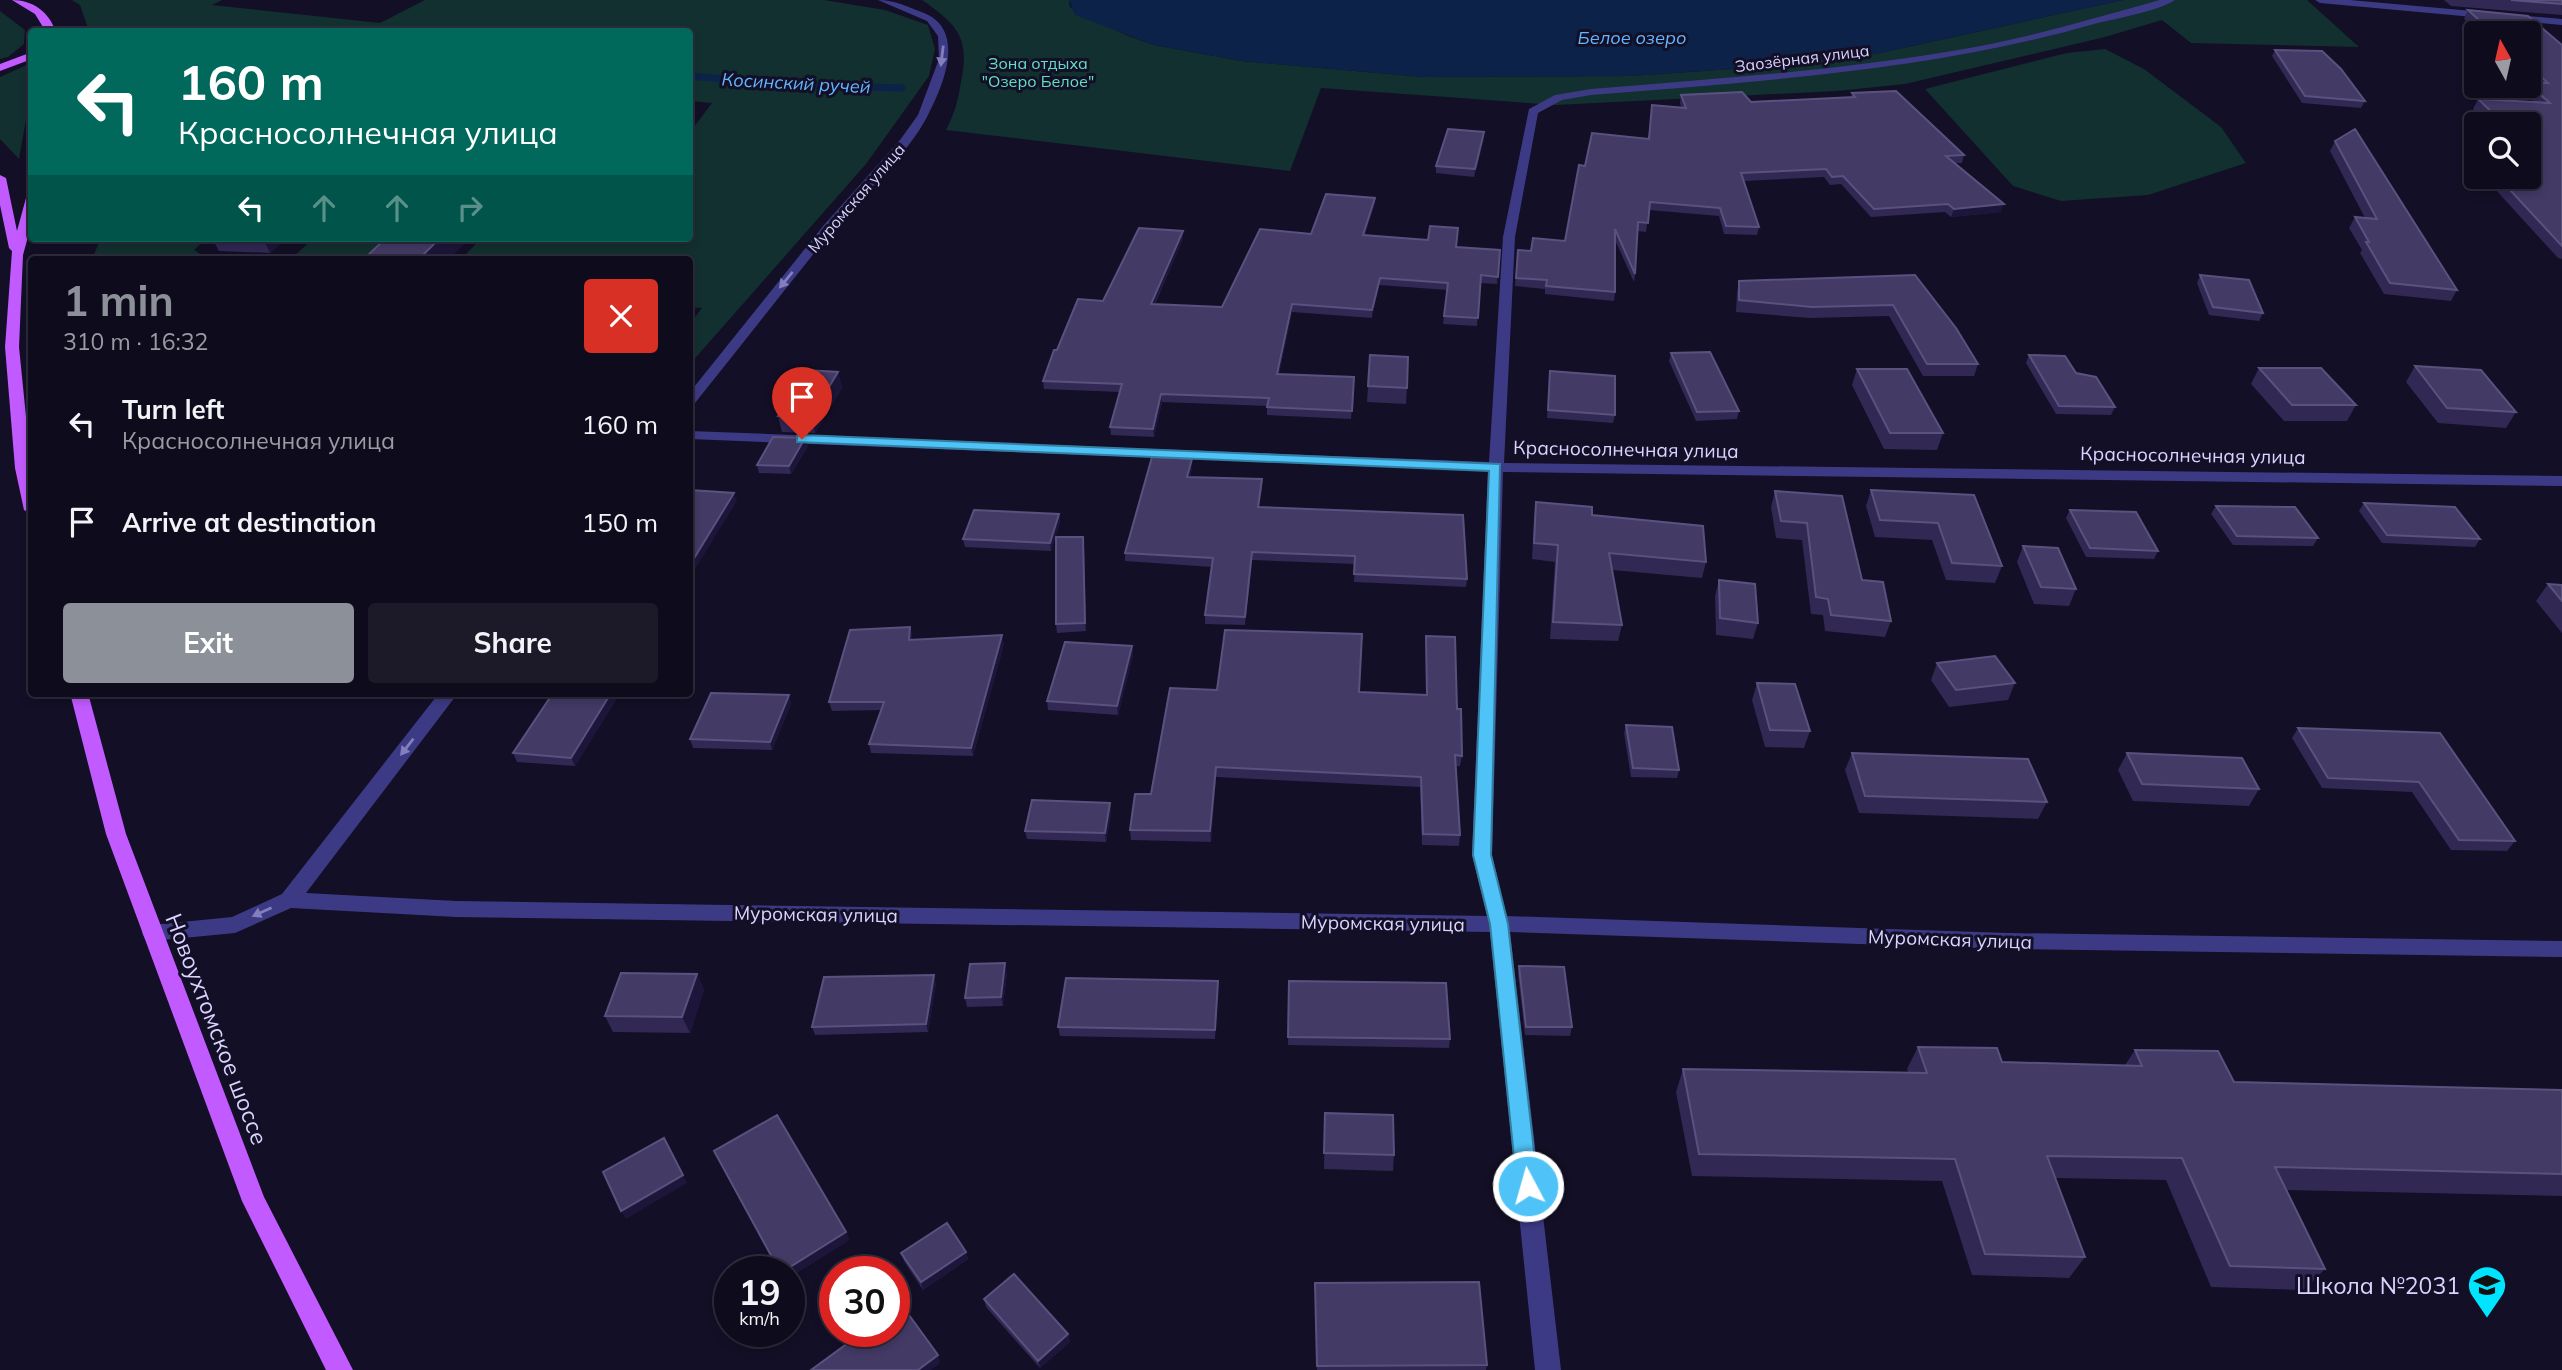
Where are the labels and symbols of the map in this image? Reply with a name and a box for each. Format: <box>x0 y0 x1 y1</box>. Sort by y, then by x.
north arrow <box>2464 21 2541 98</box>
water label: Белое озеро <box>1578 26 1686 49</box>
street label: Заозёрная улица <box>1734 40 1870 76</box>
one-way arrow <box>937 45 948 67</box>
park label: Зона отдыха "Озеро Белое" <box>982 53 1094 91</box>
water label: Косинский ручей <box>721 68 871 98</box>
street label: Муромская улица <box>803 139 909 257</box>
one-way arrow <box>779 270 794 288</box>
pin <box>772 367 832 439</box>
street label: Красносолнечная улица <box>1513 435 1739 463</box>
street label: Красносолнечная улица <box>2080 441 2306 469</box>
one-way arrow <box>401 738 415 756</box>
street label: Муромская улица <box>734 901 898 927</box>
one-way arrow <box>252 907 272 918</box>
street label: Новоухтомское шоссе <box>160 909 274 1149</box>
street label: Муромская улица <box>1301 910 1465 936</box>
street label: Муромская улица <box>1868 924 2032 954</box>
position arrow <box>1491 1149 1565 1223</box>
speed limit sign: 30 <box>819 1256 910 1347</box>
school or university icon: Школа №2031 <box>2466 1264 2508 1319</box>
place label: Школа №2031 <box>2296 1271 2460 1300</box>

